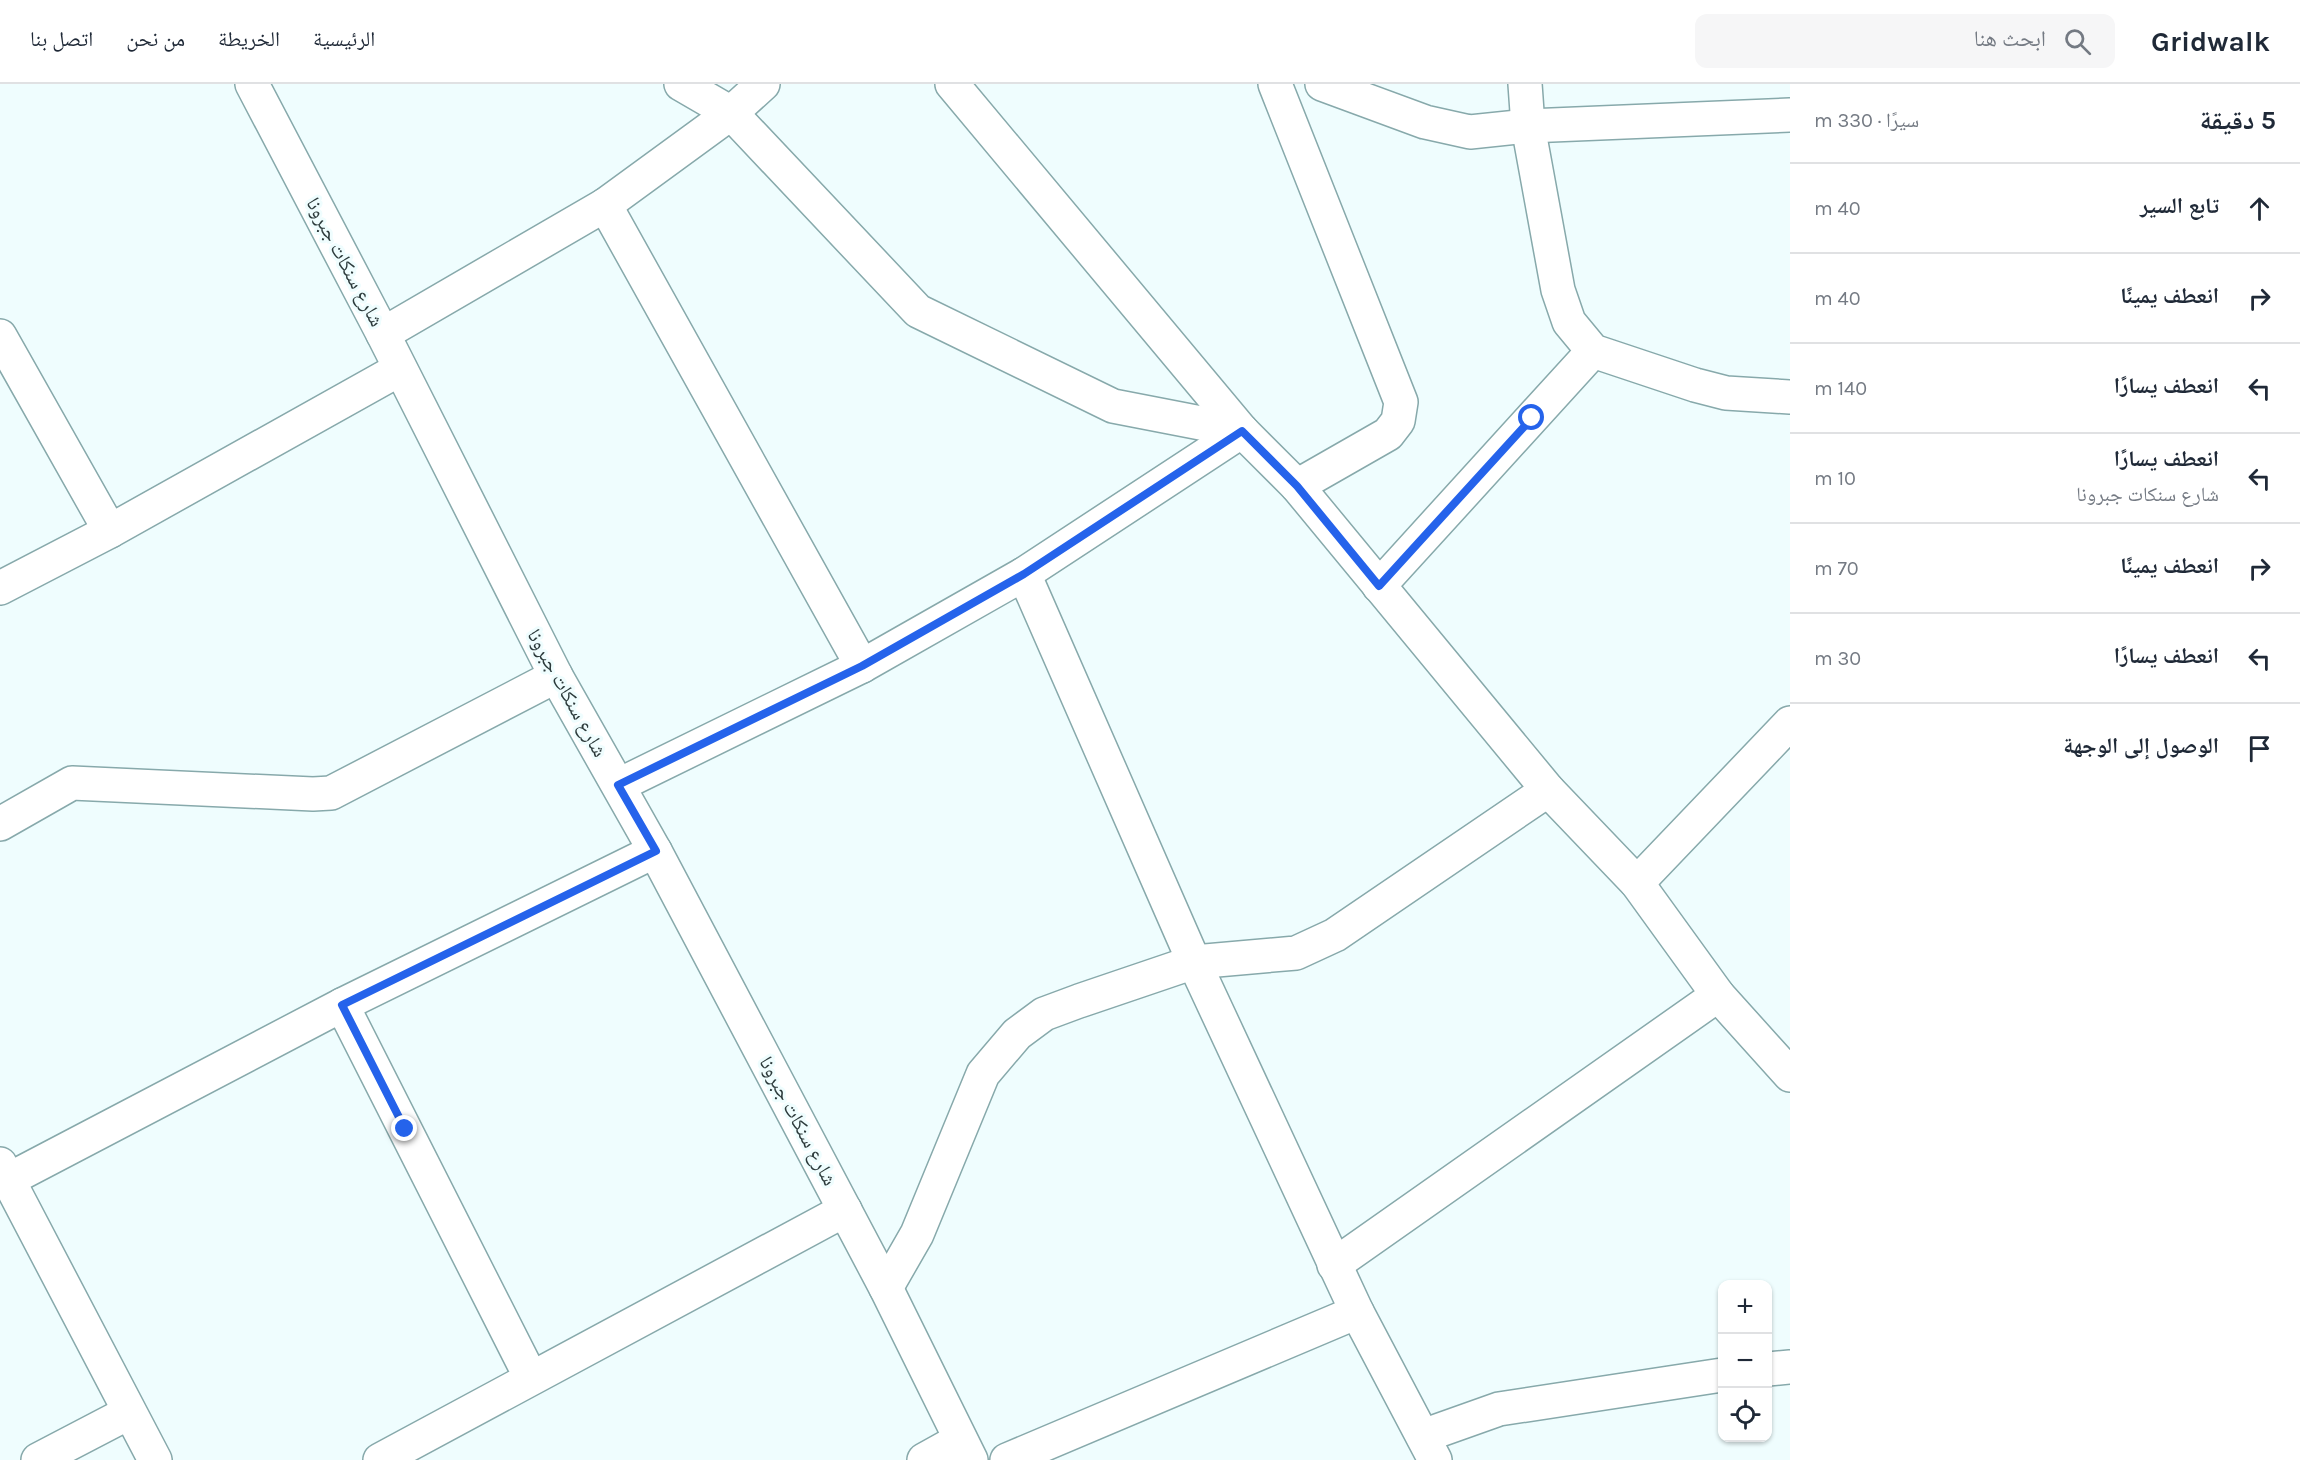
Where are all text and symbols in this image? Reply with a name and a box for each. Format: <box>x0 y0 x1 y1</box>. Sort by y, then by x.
search box <box>1695 14 2115 68</box>
icon: search <box>2061 25 2094 58</box>
text: Gridwalk <box>2151 25 2270 58</box>
text: ابحث هنا <box>1974 26 2046 52</box>
text: اتصل بنا <box>30 27 93 51</box>
text: من نحن <box>126 27 185 51</box>
text: الخريطة <box>218 27 280 51</box>
text: الرئيسية <box>313 27 375 51</box>
text: 5 دقيقة <box>2200 105 2276 136</box>
text: سيرًا · 330 m <box>1814 109 1919 132</box>
icon: ahead <box>2243 192 2276 225</box>
text: تابع السير <box>2140 193 2219 219</box>
street label: شارع سنكات جبرونا <box>300 194 389 331</box>
text: 40 m <box>1814 197 1861 220</box>
icon: right <box>2243 282 2276 315</box>
text: انعطف يمينًا <box>2120 283 2219 309</box>
text: 40 m <box>1814 287 1861 310</box>
icon: left <box>2243 372 2276 405</box>
text: انعطف يسارًا <box>2114 373 2219 399</box>
text: 140 m <box>1814 377 1867 400</box>
route start <box>1518 404 1544 430</box>
text: انعطف يسارًا <box>2114 446 2219 472</box>
icon: left <box>2243 462 2276 495</box>
text: 10 m <box>1814 467 1856 490</box>
text: شارع سنكات جبرونا <box>2076 483 2219 506</box>
icon: right <box>2243 552 2276 585</box>
text: انعطف يمينًا <box>2120 553 2219 579</box>
text: 70 m <box>1814 557 1859 580</box>
street label: شارع سنكات جبرونا <box>521 625 612 761</box>
icon: left <box>2243 642 2276 675</box>
text: انعطف يسارًا <box>2114 643 2219 669</box>
text: 30 m <box>1814 647 1861 670</box>
icon: arrive <box>2243 732 2276 765</box>
text: الوصول إلى الوجهة <box>2063 733 2219 759</box>
street label: شارع سنكات جبرونا <box>753 1053 842 1190</box>
route end <box>391 1115 417 1141</box>
map controls <box>1718 1280 1772 1442</box>
button: + <box>1718 1280 1772 1334</box>
button: − <box>1718 1334 1772 1388</box>
button: locate <box>1718 1388 1772 1442</box>

